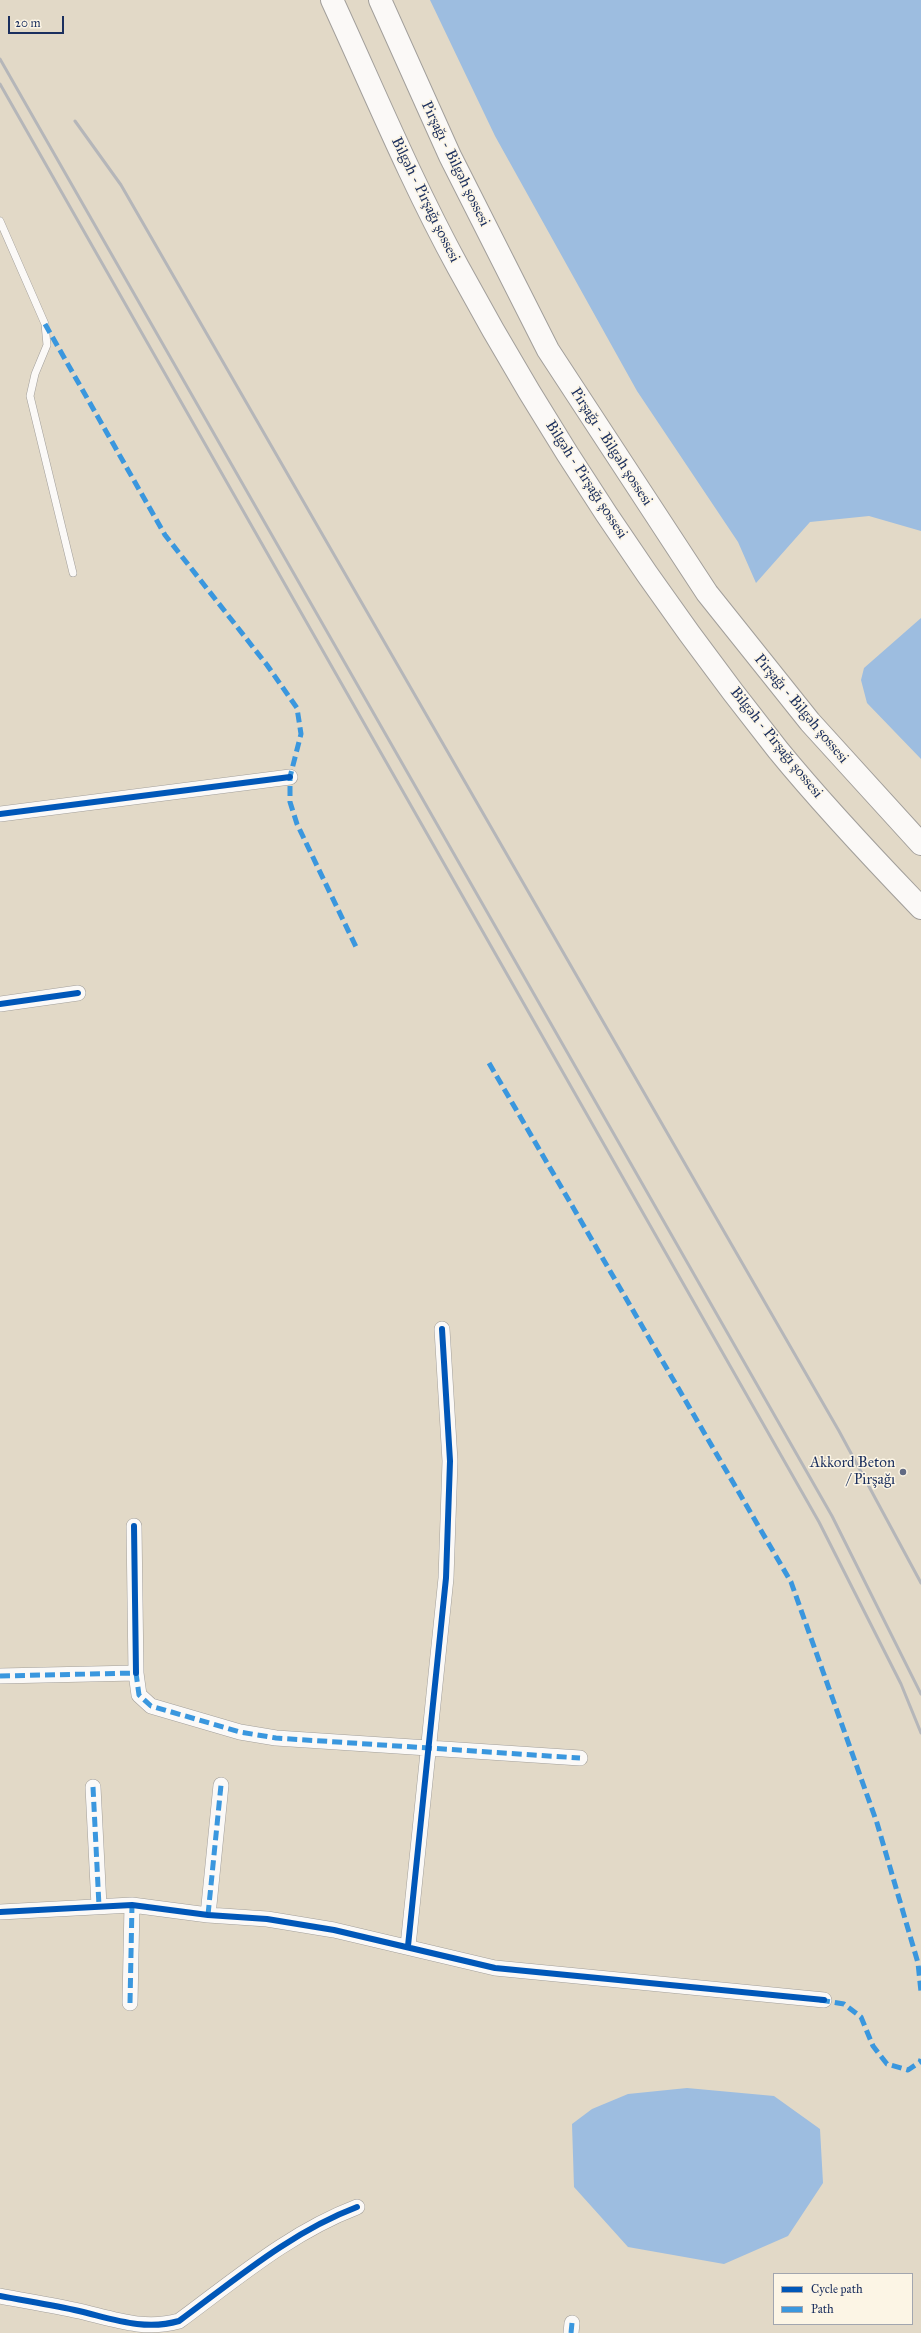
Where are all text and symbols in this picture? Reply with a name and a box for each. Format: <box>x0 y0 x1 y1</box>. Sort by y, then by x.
scale bar <box>10 8 66 34</box>
text: 20 m <box>15 16 41 30</box>
street label: Pirşağı - Bilgəh şossesi <box>417 98 493 230</box>
street label: Bilgəh - Pirşağı şossesi <box>387 134 463 266</box>
street label: Pirşağı - Bilgəh şossesi <box>566 385 656 509</box>
street label: Bilgəh - Pirşağı şossesi <box>541 418 631 542</box>
street label: Pirşağı - Bilgəh şossesi <box>750 651 852 767</box>
street label: Bilgəh - Pirşağı şossesi <box>726 684 826 802</box>
place label: Akkord Beton / Pirşağı <box>810 1454 895 1489</box>
marker: Akkord Beton / Pirşağı <box>898 1467 908 1477</box>
legend <box>773 2273 913 2325</box>
text: Cycle path <box>811 2282 863 2296</box>
text: Path <box>811 2302 834 2316</box>

